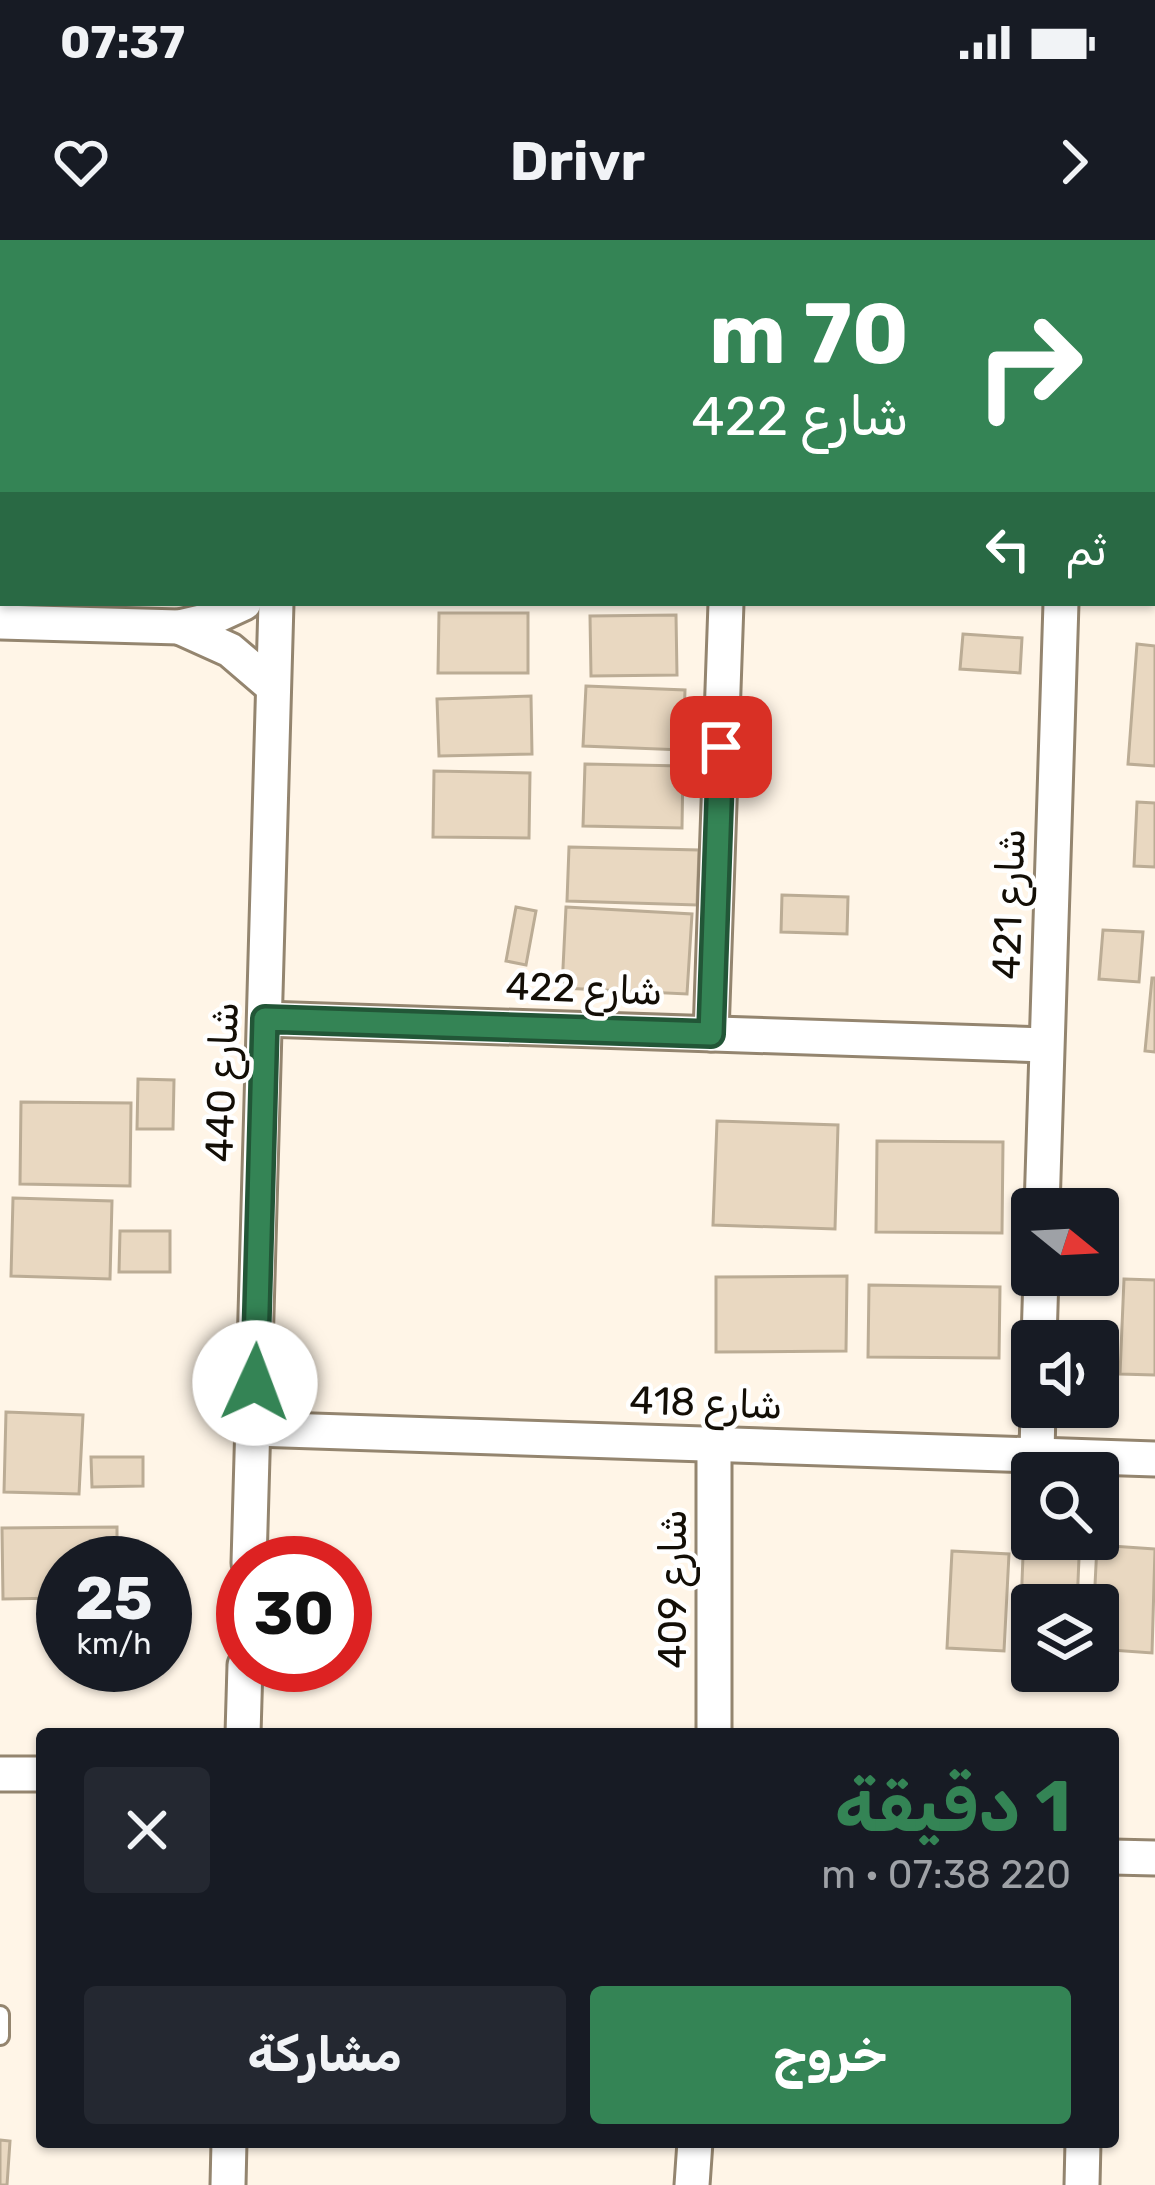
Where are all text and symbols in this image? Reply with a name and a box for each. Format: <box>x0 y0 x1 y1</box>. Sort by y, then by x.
text: 07:37 <box>60 16 185 69</box>
icon: heart <box>48 129 114 195</box>
icon: forward <box>1041 129 1107 195</box>
text: Drivr <box>510 130 645 194</box>
text: 70 m <box>709 284 909 384</box>
icon: right <box>951 288 1107 444</box>
text: شارع 422 <box>691 385 909 449</box>
icon: left <box>975 516 1041 582</box>
text: ثم <box>1065 523 1107 576</box>
pin <box>670 696 772 798</box>
icon: arrive <box>688 714 754 780</box>
street label: شارع 421 <box>983 828 1039 980</box>
street label: شارع 422 <box>504 963 663 1019</box>
street label: شارع 440 <box>196 1001 252 1163</box>
north arrow <box>1011 1188 1119 1296</box>
map controls <box>1011 1188 1119 1692</box>
position arrow <box>192 1320 318 1446</box>
button: sound <box>1011 1320 1119 1428</box>
street label: شارع 418 <box>629 1377 783 1433</box>
button: search <box>1011 1452 1119 1560</box>
street label: شارع 409 <box>650 1509 700 1669</box>
speed limit sign: 30 <box>216 1536 372 1692</box>
text: 25 <box>75 1563 153 1634</box>
button: layers <box>1011 1584 1119 1692</box>
text: km/h <box>77 1626 151 1662</box>
text: 1 دقيقة <box>835 1764 1071 1849</box>
button: close <box>84 1767 210 1893</box>
text: 220 m · 07:38 <box>821 1852 1071 1898</box>
button: مشاركة <box>84 1986 566 2124</box>
button: خروج <box>590 1986 1071 2124</box>

